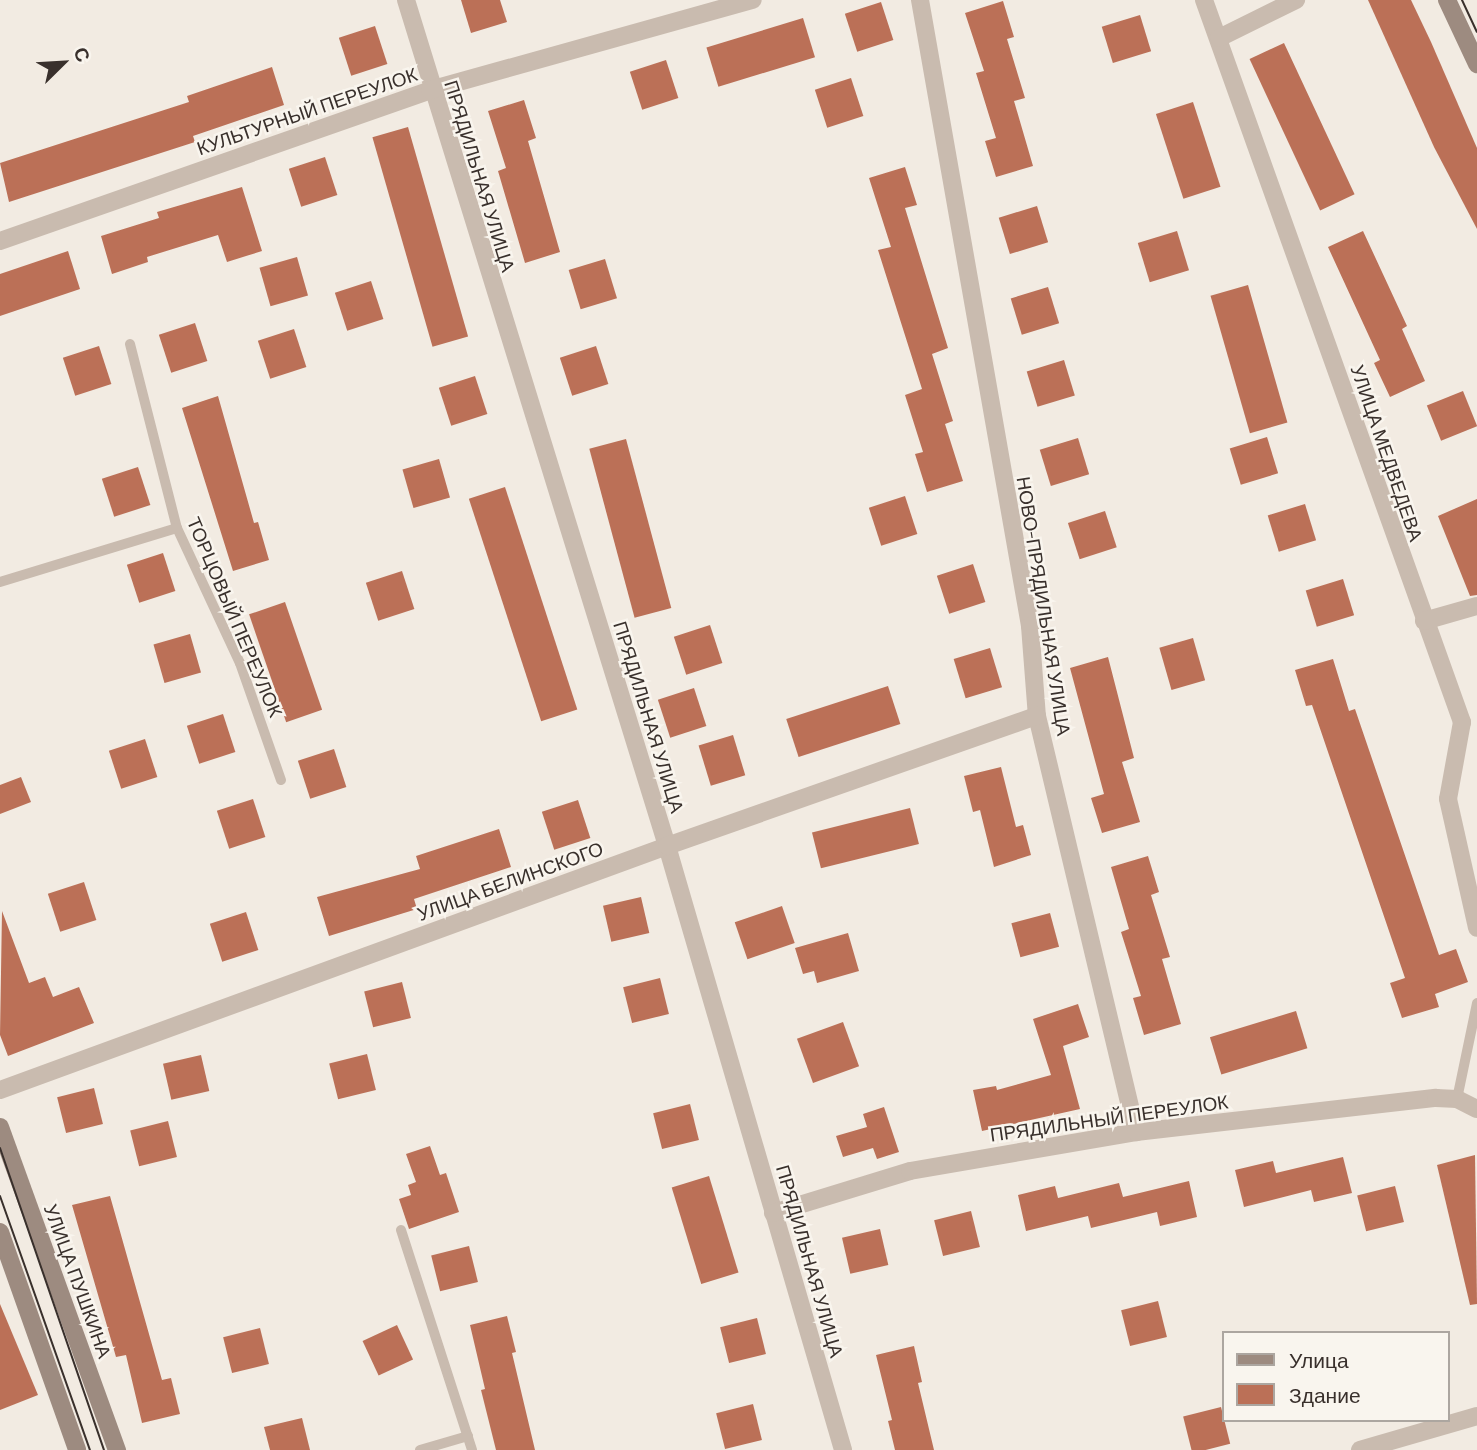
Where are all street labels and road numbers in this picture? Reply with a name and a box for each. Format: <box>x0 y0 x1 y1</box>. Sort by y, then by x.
street label: КУЛЬТУРНЫЙ ПЕРЕУЛОК <box>194 63 420 159</box>
street label: ПРЯДИЛЬНАЯ УЛИЦА <box>440 77 520 275</box>
street label: УЛИЦА МЕДВЕДЕВА <box>1346 362 1428 544</box>
street label: НОВО-ПРЯДИЛЬНАЯ УЛИЦА <box>1012 475 1076 737</box>
street label: ТОРЦОВЫЙ ПЕРЕУЛОК <box>183 514 287 720</box>
street label: ПРЯДИЛЬНАЯ УЛИЦА <box>609 618 689 816</box>
street label: УЛИЦА БЕЛИНСКОГО <box>414 837 606 925</box>
street label: ПРЯДИЛЬНЫЙ ПЕРЕУЛОК <box>988 1090 1230 1146</box>
street label: ПРЯДИЛЬНАЯ УЛИЦА <box>772 1162 848 1360</box>
street label: УЛИЦА ПУШКИНА <box>40 1201 116 1361</box>

